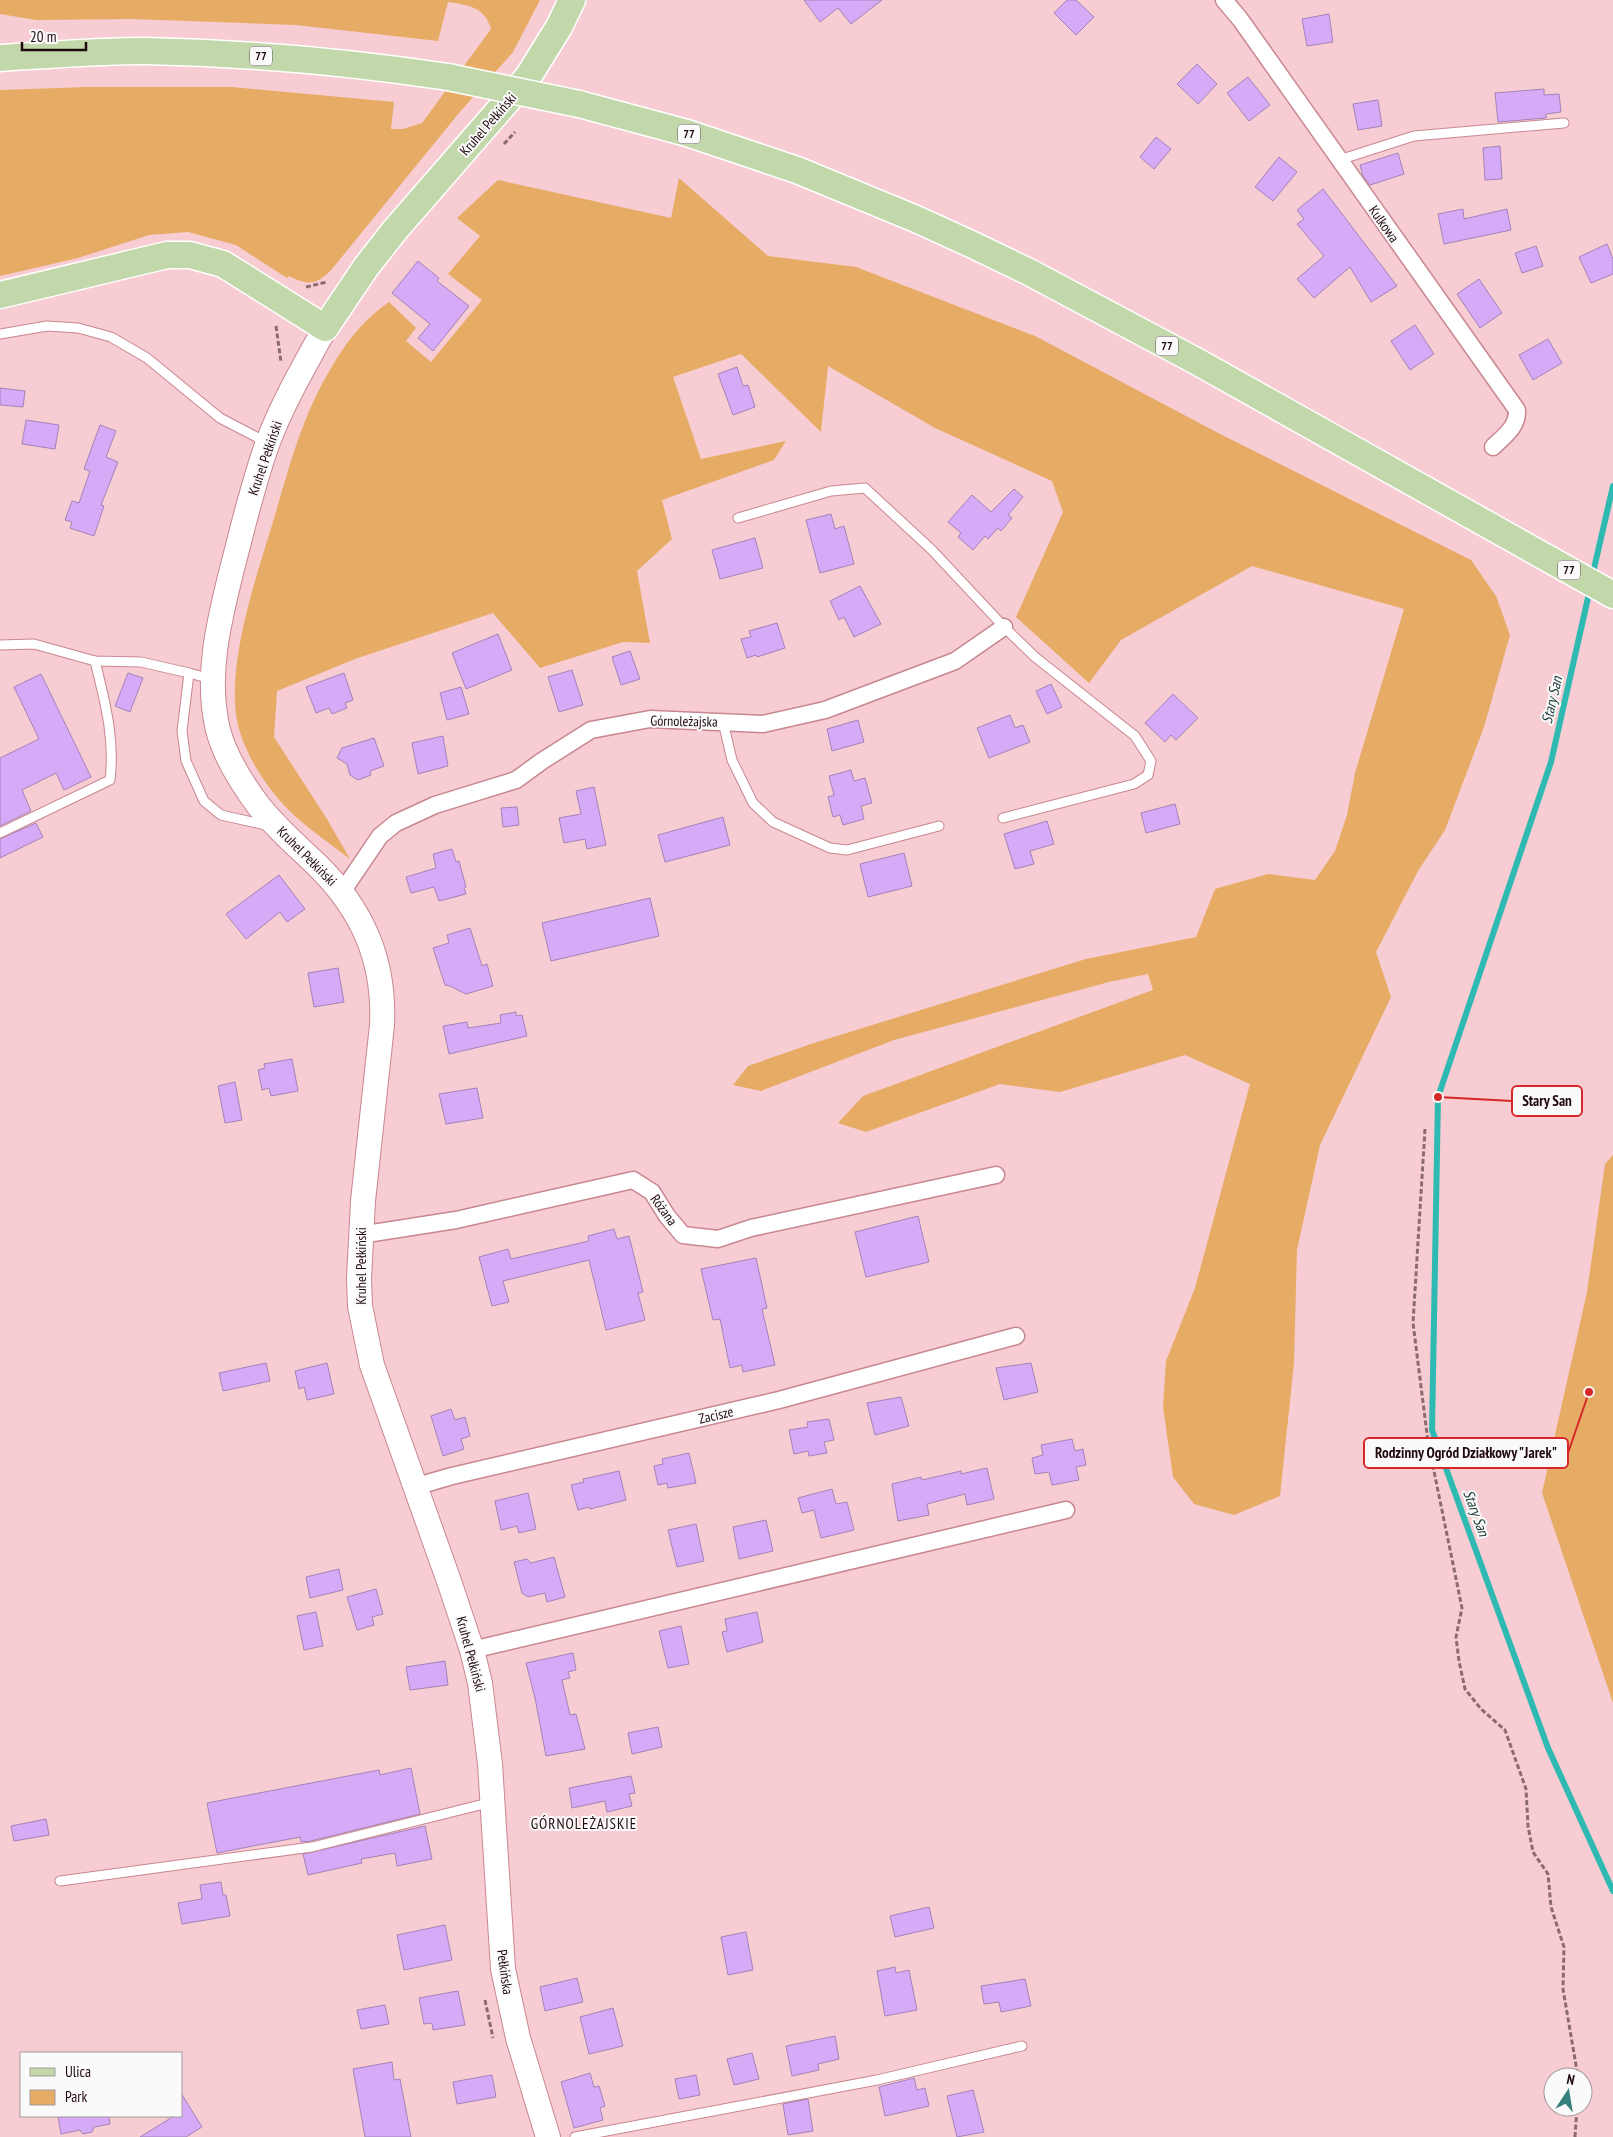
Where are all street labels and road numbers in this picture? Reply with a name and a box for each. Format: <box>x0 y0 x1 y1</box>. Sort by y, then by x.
road number: 77 <box>250 46 272 66</box>
street label: Kruhel Pełkiński <box>456 89 520 159</box>
road number: 77 <box>678 125 700 144</box>
street label: Kulkowa <box>1365 202 1403 246</box>
road number: 77 <box>1156 336 1178 356</box>
street label: Kruhel Pełkiński <box>244 418 286 498</box>
road number: 77 <box>1558 560 1580 580</box>
street label: Górnoleżajska <box>650 711 718 731</box>
street label: Kruhel Pełkiński <box>273 822 341 890</box>
street label: Różana <box>647 1191 681 1229</box>
street label: Kruhel Pełkiński <box>352 1227 370 1305</box>
street label: Zacisze <box>697 1402 735 1428</box>
street label: Kruhel Pełkiński <box>452 1614 490 1694</box>
street label: Pełkińska <box>493 1948 517 1996</box>

